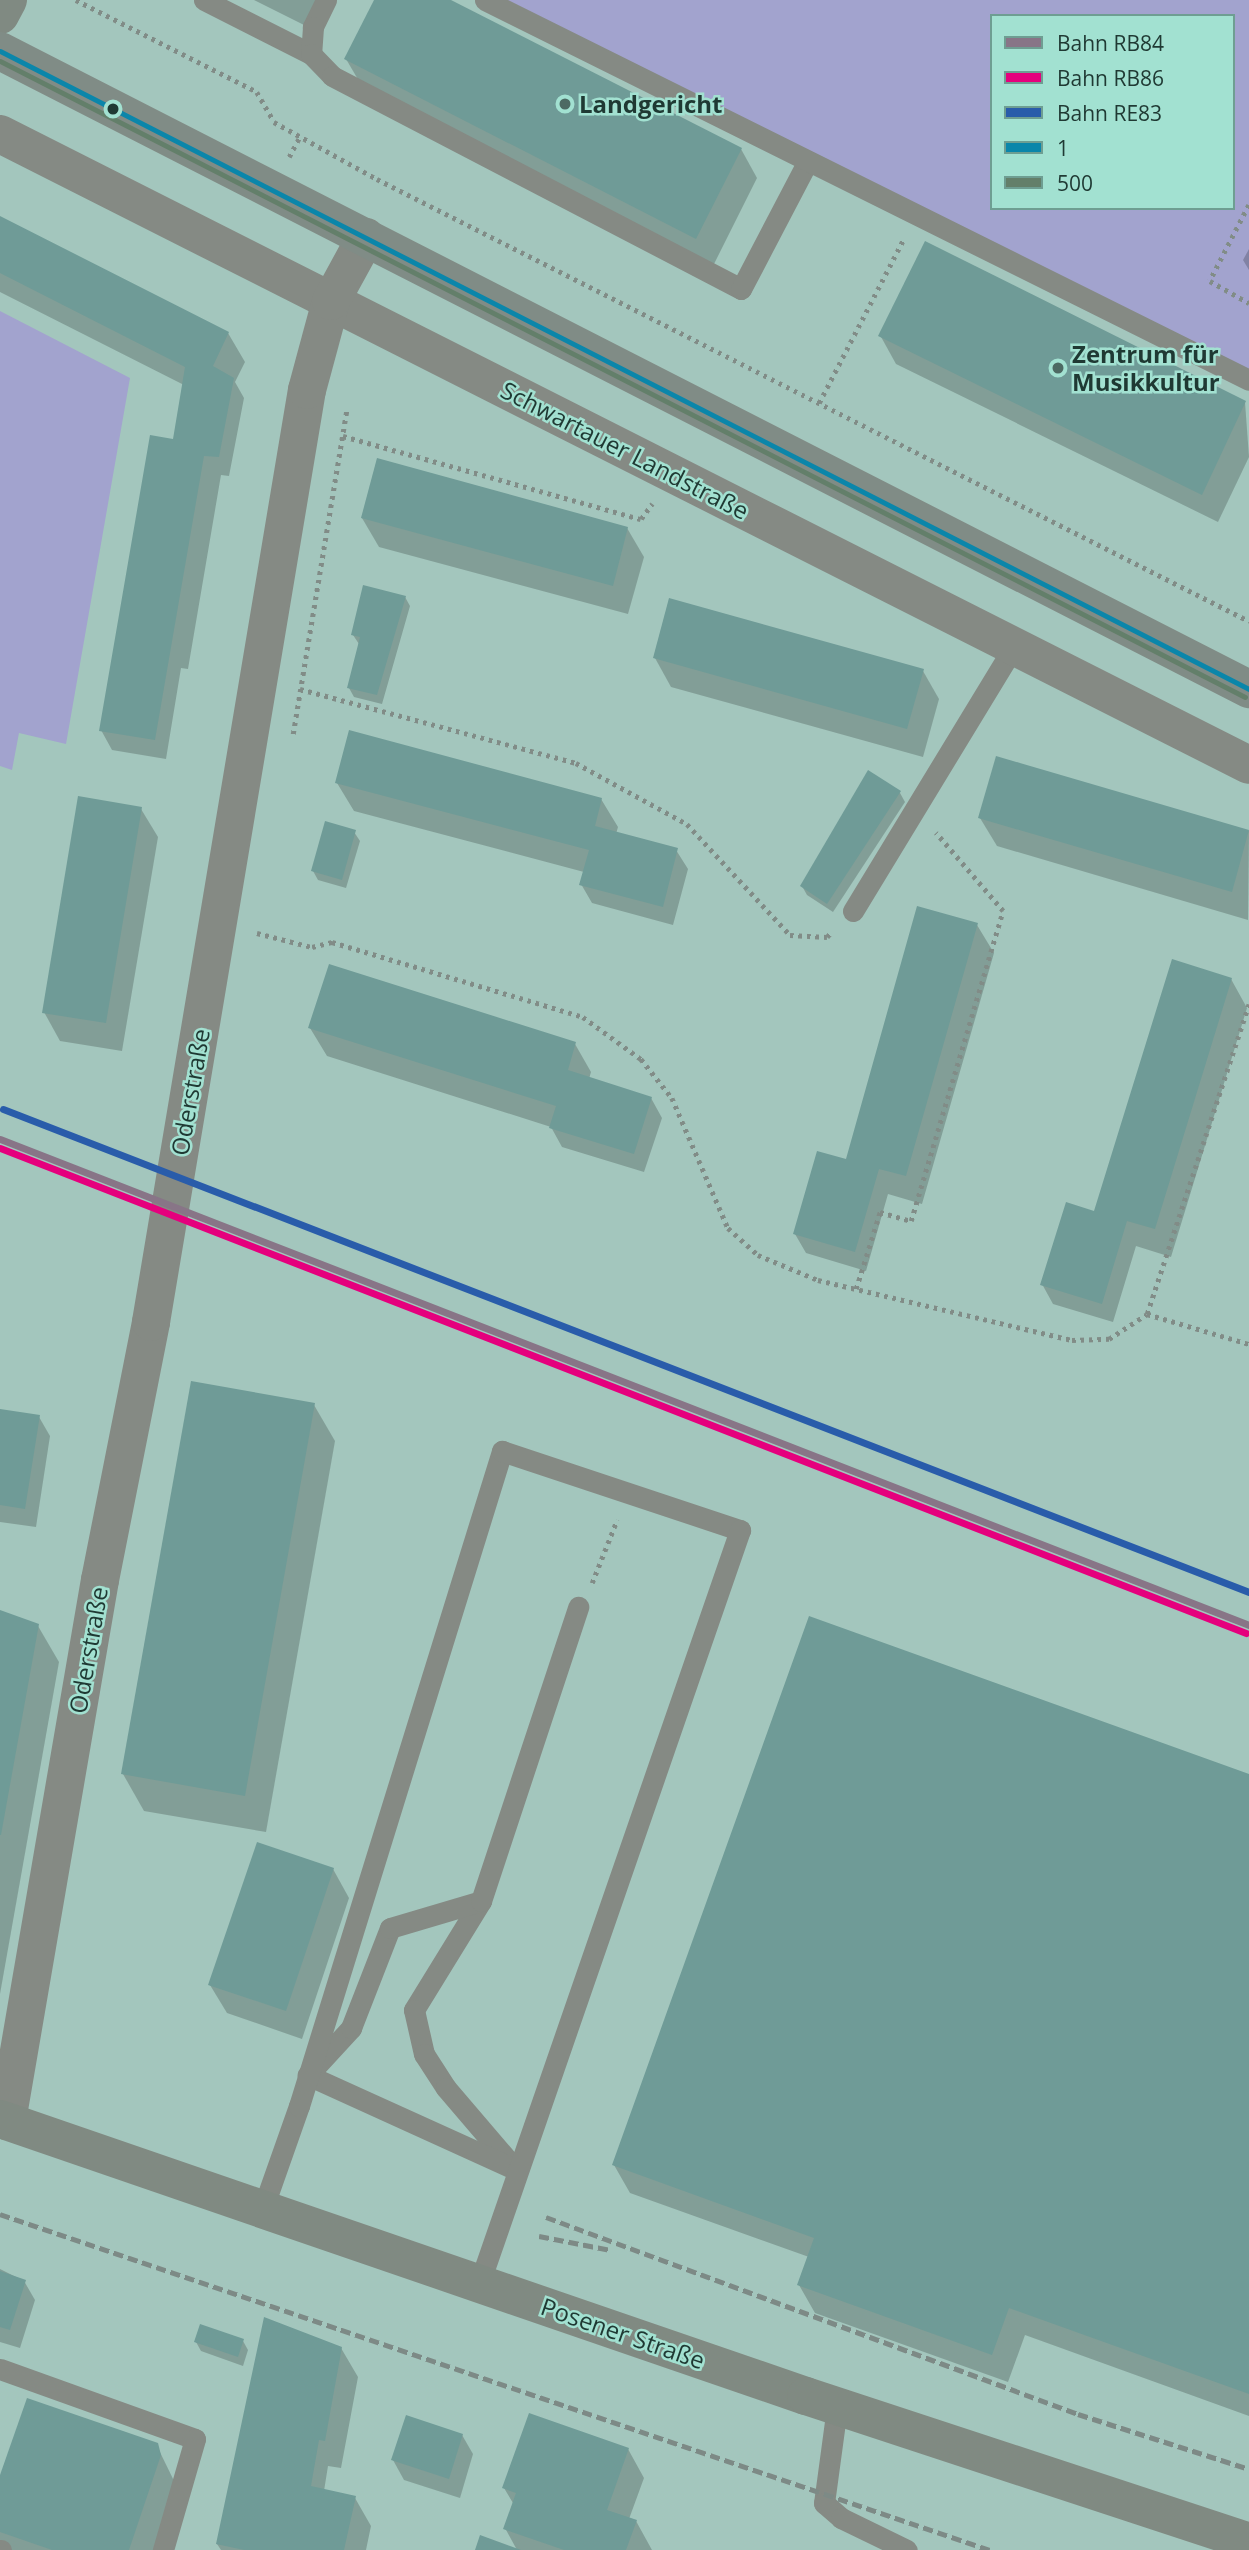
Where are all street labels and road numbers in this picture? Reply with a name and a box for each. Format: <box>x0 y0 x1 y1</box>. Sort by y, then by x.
street label: Schwartauer Landstraße <box>496 375 754 525</box>
street label: Oderstraße <box>165 1026 215 1158</box>
street label: Oderstraße <box>63 1584 113 1716</box>
street label: Posener Straße <box>537 2291 709 2375</box>

